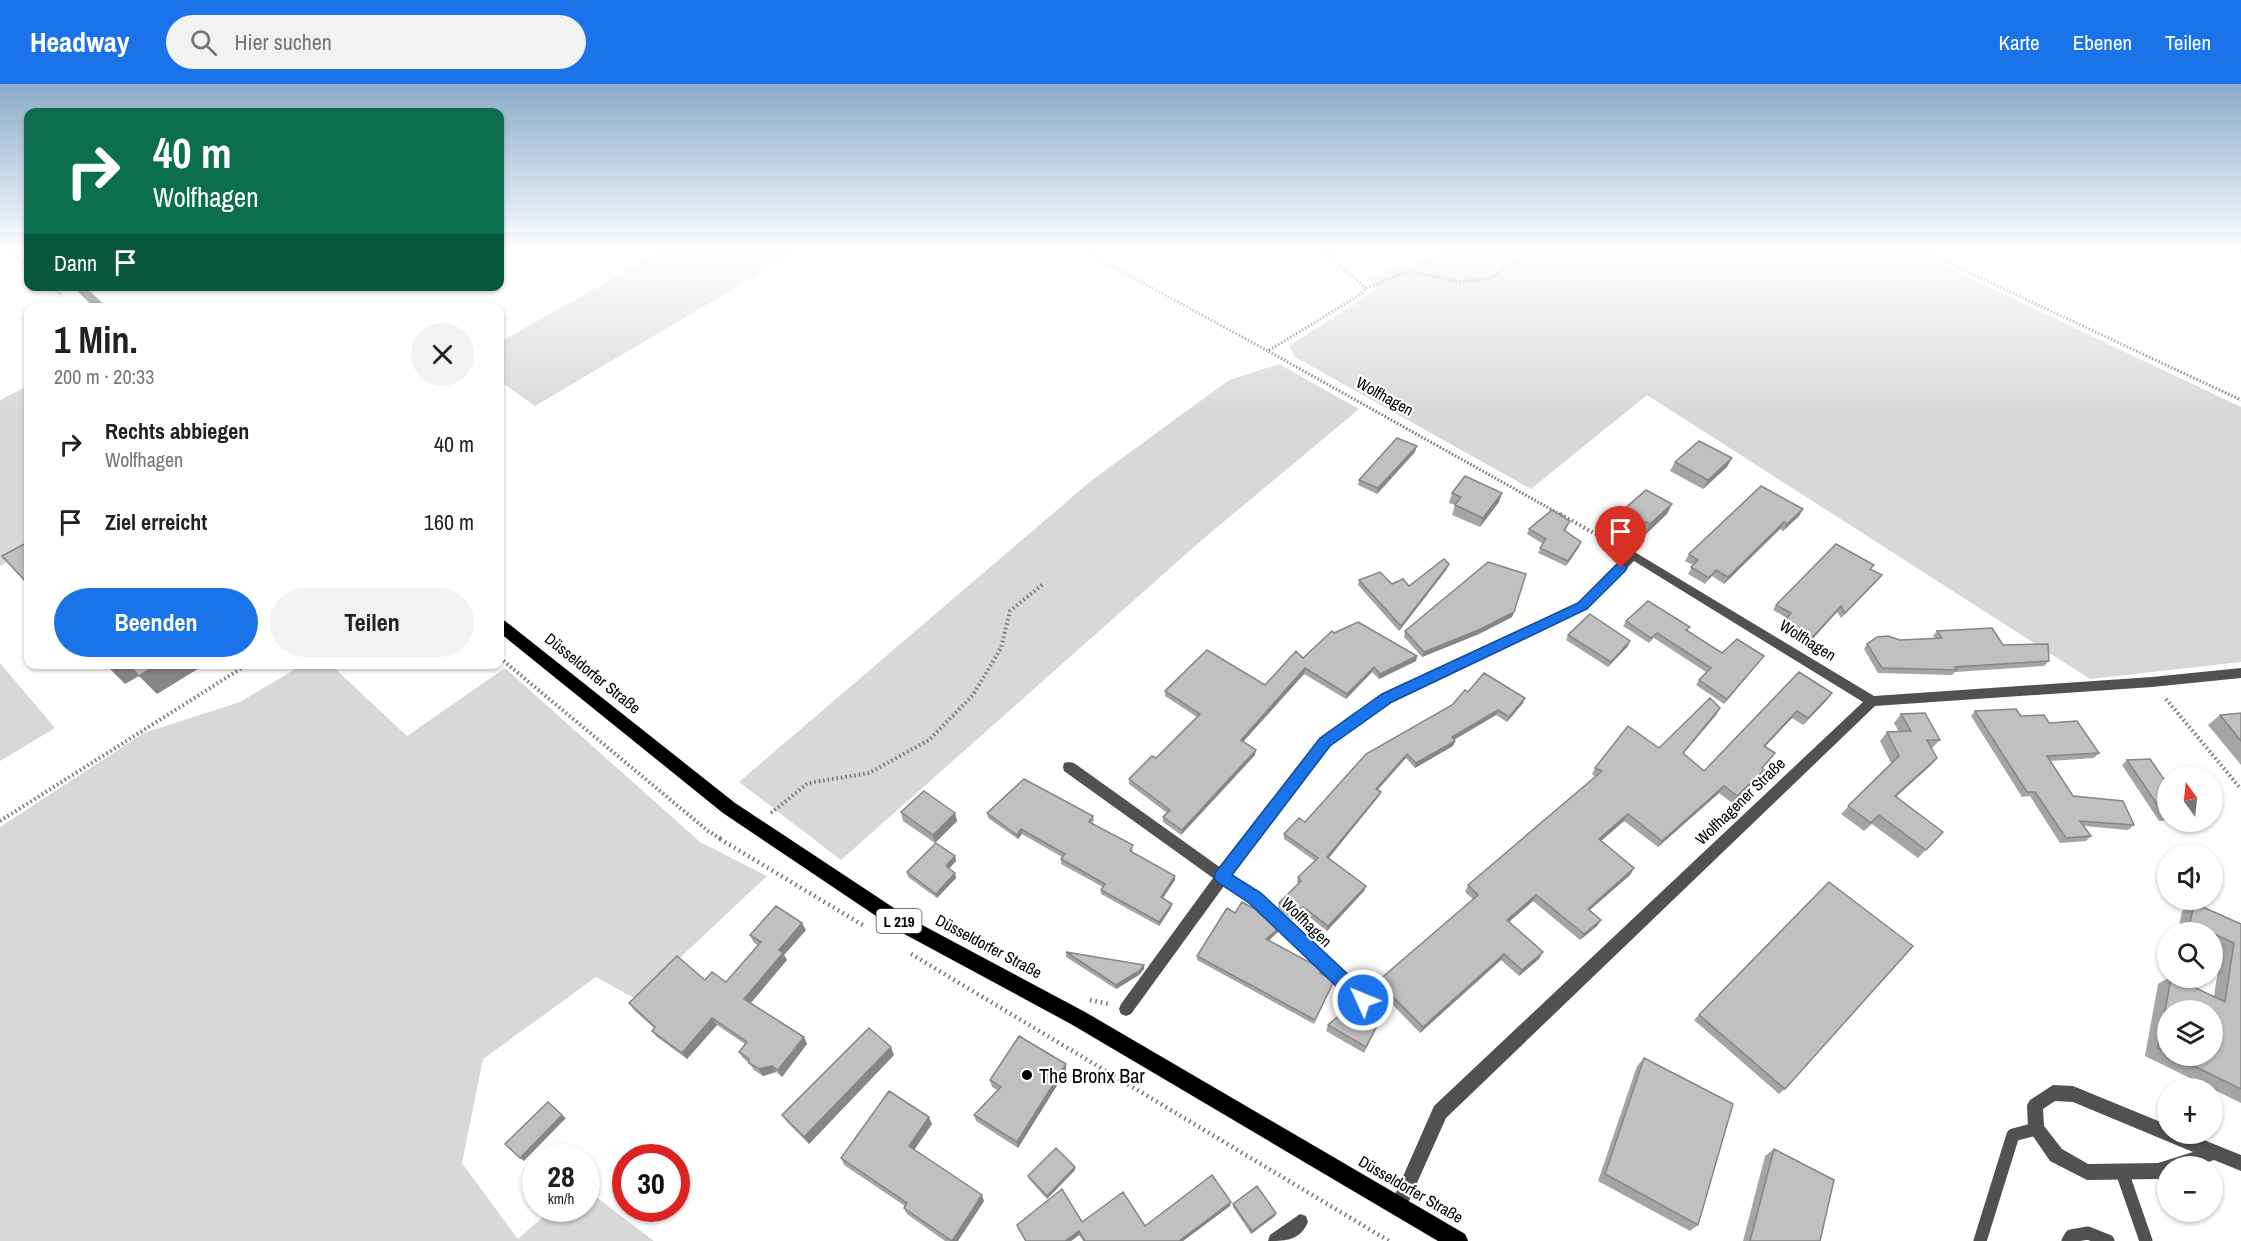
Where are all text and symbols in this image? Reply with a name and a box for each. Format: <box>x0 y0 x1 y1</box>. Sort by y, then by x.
search box <box>166 15 586 69</box>
text: Headway <box>30 23 130 61</box>
icon: search <box>187 26 220 59</box>
text: Hier suchen <box>235 27 332 57</box>
text: Karte <box>1999 28 2040 57</box>
text: Ebenen <box>2073 28 2132 57</box>
text: Teilen <box>2165 28 2211 57</box>
text: 40 m <box>153 125 232 181</box>
icon: right <box>54 132 132 210</box>
text: Wolfhagen <box>153 179 258 215</box>
icon: arrive <box>109 246 142 279</box>
text: Dann <box>54 248 97 278</box>
text: 1 Min. <box>54 316 138 364</box>
button: close <box>411 323 474 386</box>
text: 200 m · 20:33 <box>54 363 154 390</box>
street label: Wolfhagen <box>1352 371 1418 421</box>
text: Rechts abbiegen <box>105 416 249 446</box>
icon: right <box>54 428 87 461</box>
text: 40 m <box>434 429 474 459</box>
text: Wolfhagen <box>105 446 183 473</box>
icon: arrive <box>54 506 87 539</box>
pin <box>1595 506 1646 568</box>
text: Ziel erreicht <box>105 507 207 537</box>
text: 160 m <box>424 507 474 537</box>
icon: arrive <box>1604 515 1637 548</box>
button: Beenden <box>54 588 258 657</box>
button: Teilen <box>270 588 474 657</box>
street label: Wolfhagen <box>1776 614 1840 666</box>
street label: Düsseldorfer Straße <box>540 628 646 718</box>
street label: Wolfhagener Straße <box>1690 752 1790 850</box>
north arrow <box>2157 766 2223 832</box>
map controls <box>2157 766 2223 1222</box>
button: sound <box>2157 844 2223 910</box>
street label: Wolfhagen <box>1277 892 1337 952</box>
road number: L 219 <box>876 909 922 933</box>
street label: Düsseldorfer Straße <box>932 909 1046 983</box>
button: search <box>2157 922 2223 988</box>
position arrow <box>1331 968 1395 1032</box>
button: layers <box>2157 1000 2223 1066</box>
place label: The Bronx Bar <box>1039 1062 1145 1089</box>
marker: The Bronx Bar <box>1020 1068 1034 1082</box>
button: + <box>2157 1078 2223 1144</box>
speed limit sign: 30 <box>612 1144 690 1222</box>
street label: Düsseldorfer Straße <box>1355 1150 1467 1228</box>
text: 28 <box>547 1156 575 1196</box>
button: − <box>2157 1156 2223 1222</box>
text: km/h <box>548 1188 574 1209</box>

